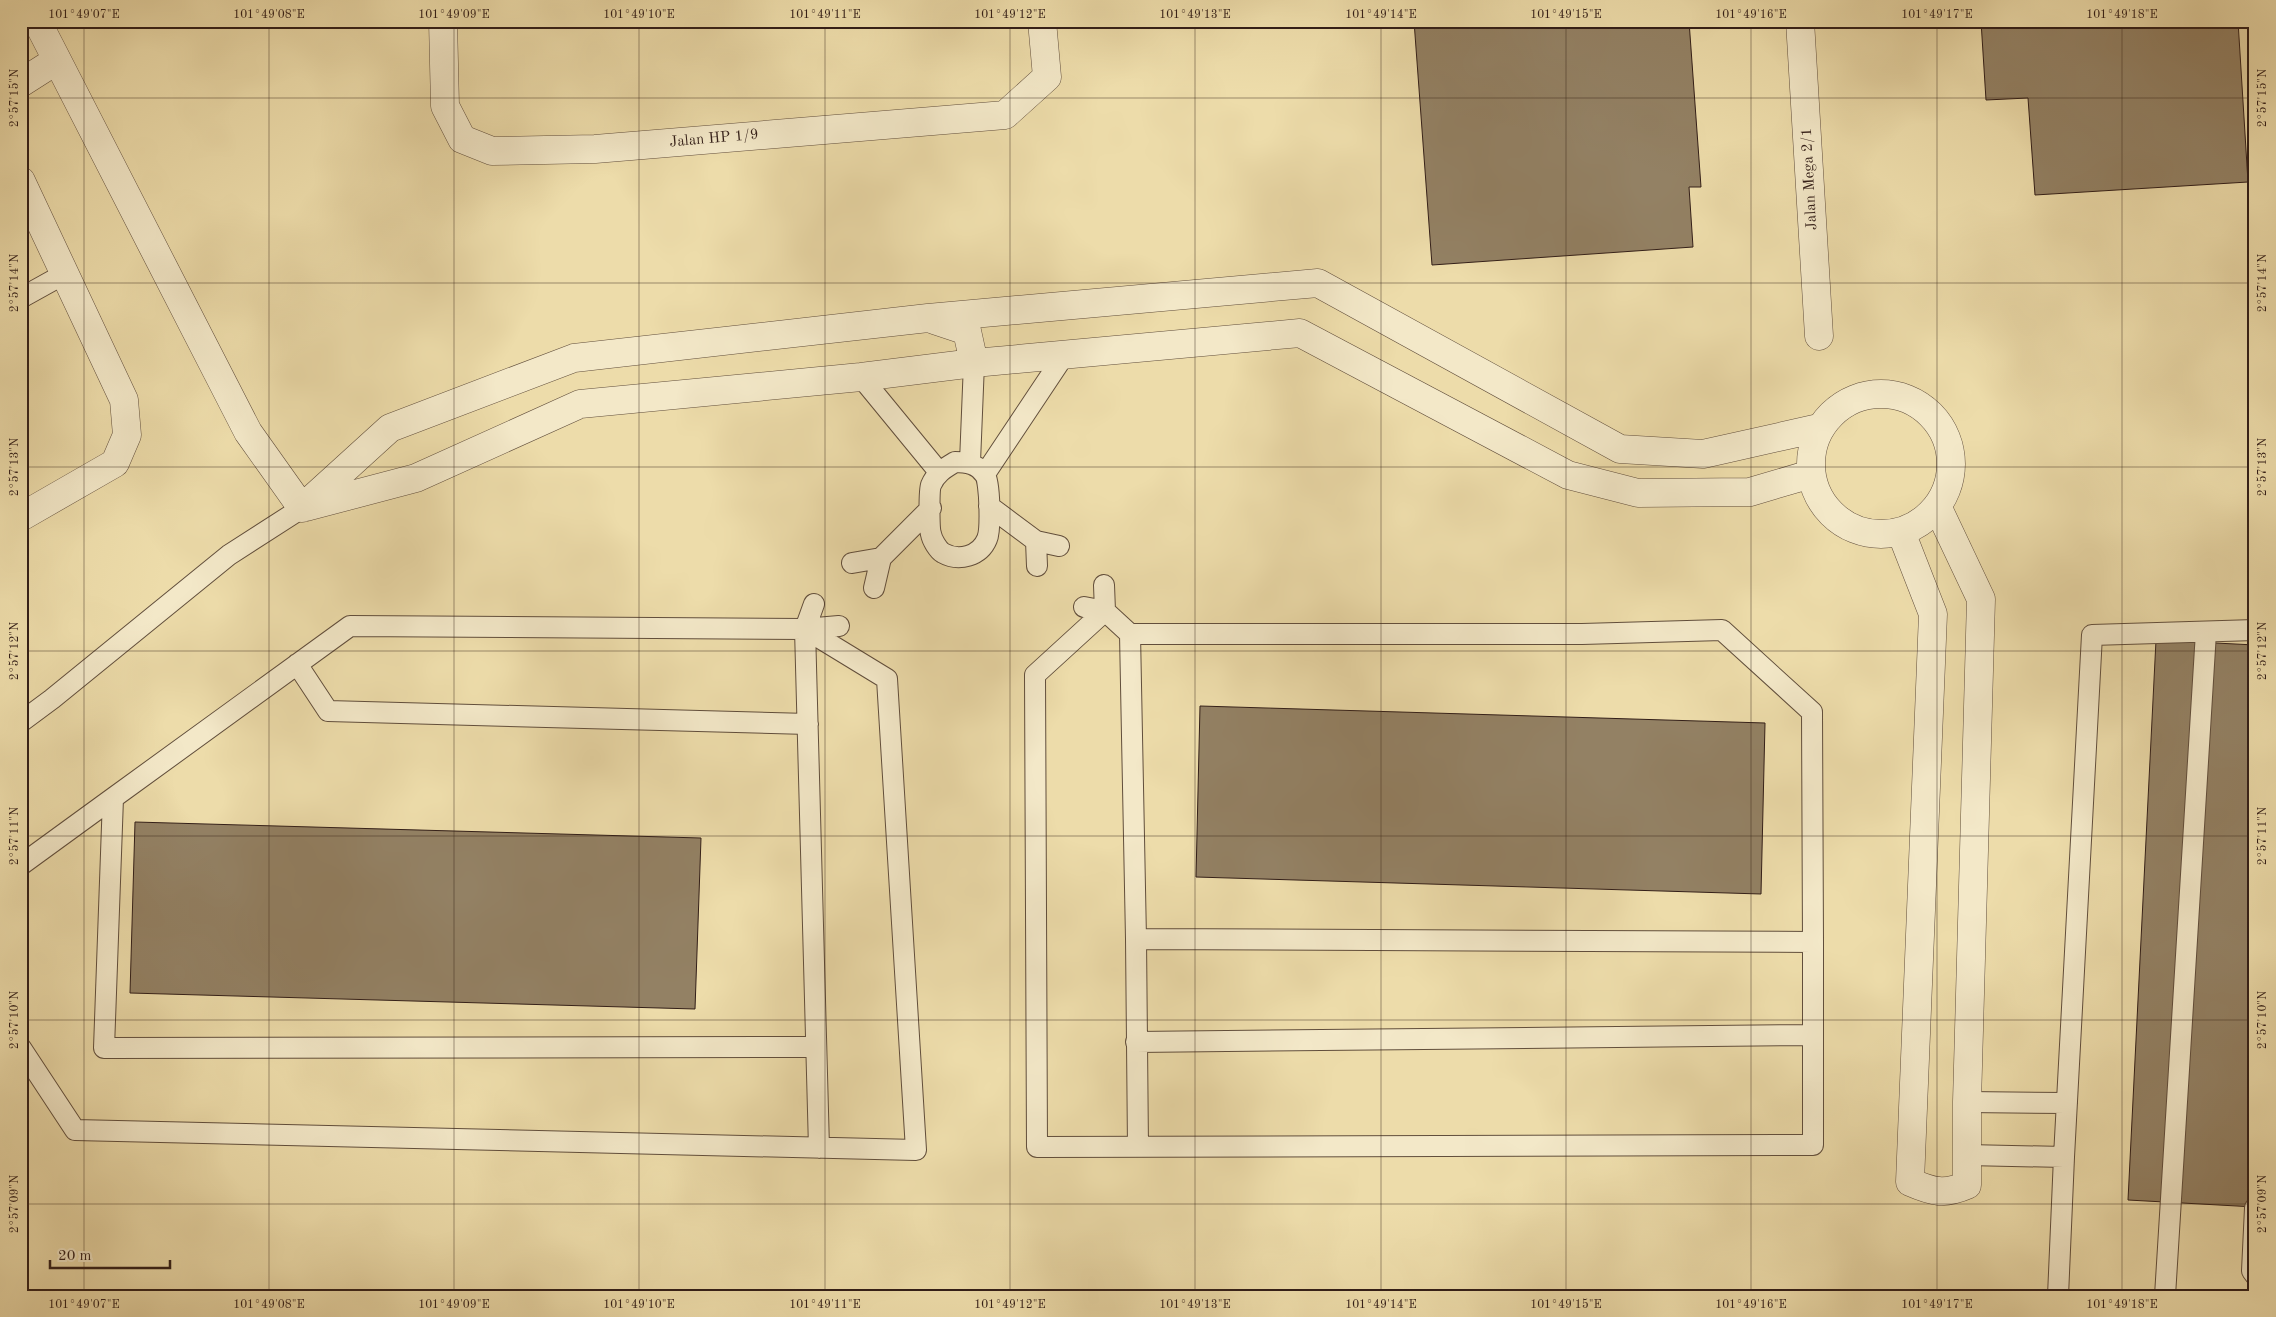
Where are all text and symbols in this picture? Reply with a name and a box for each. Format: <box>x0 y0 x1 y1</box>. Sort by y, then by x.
text: 101°49'15"E <box>1530 8 1602 21</box>
text: 101°49'07"E <box>48 9 120 21</box>
text: 101°49'08"E <box>233 9 305 21</box>
text: 101°49'09"E <box>418 9 490 21</box>
text: 101°49'10"E <box>603 9 675 21</box>
text: 101°49'11"E <box>789 9 861 21</box>
text: 101°49'12"E <box>974 9 1046 21</box>
text: 101°49'13"E <box>1159 9 1231 21</box>
text: 101°49'14"E <box>1345 9 1417 21</box>
text: 101°49'16"E <box>1715 9 1787 21</box>
text: 101°49'17"E <box>1901 9 1973 21</box>
text: 101°49'18"E <box>2086 9 2158 21</box>
text: 2°57'15"N <box>8 69 21 127</box>
text: 2°57'15"N <box>2256 69 2269 127</box>
street label: Jalan Mega 2/1 <box>1800 127 1820 231</box>
street label: Jalan HP 1/9 <box>669 128 759 150</box>
text: 2°57'14"N <box>8 254 21 312</box>
text: 2°57'14"N <box>2256 254 2269 312</box>
text: 2°57'13"N <box>8 438 21 496</box>
text: 2°57'13"N <box>2256 438 2269 496</box>
text: 2°57'12"N <box>8 622 21 680</box>
text: 2°57'12"N <box>2256 622 2269 680</box>
text: 2°57'11"N <box>8 807 21 865</box>
text: 2°57'11"N <box>2256 807 2269 865</box>
text: 2°57'10"N <box>8 991 21 1049</box>
text: 2°57'10"N <box>2256 991 2269 1049</box>
text: 2°57'09"N <box>8 1175 21 1233</box>
text: 2°57'09"N <box>2256 1175 2269 1233</box>
scale bar <box>50 1237 170 1269</box>
text: 20 m <box>58 1249 92 1264</box>
text: 101°49'15"E <box>1530 1298 1602 1311</box>
text: 101°49'07"E <box>48 1299 120 1311</box>
text: 101°49'08"E <box>233 1299 305 1311</box>
text: 101°49'09"E <box>418 1299 490 1311</box>
text: 101°49'10"E <box>603 1299 675 1311</box>
text: 101°49'11"E <box>789 1299 861 1311</box>
text: 101°49'12"E <box>974 1299 1046 1311</box>
text: 101°49'13"E <box>1159 1299 1231 1311</box>
text: 101°49'14"E <box>1345 1299 1417 1311</box>
text: 101°49'16"E <box>1715 1299 1787 1311</box>
text: 101°49'17"E <box>1901 1299 1973 1311</box>
text: 101°49'18"E <box>2086 1299 2158 1311</box>

